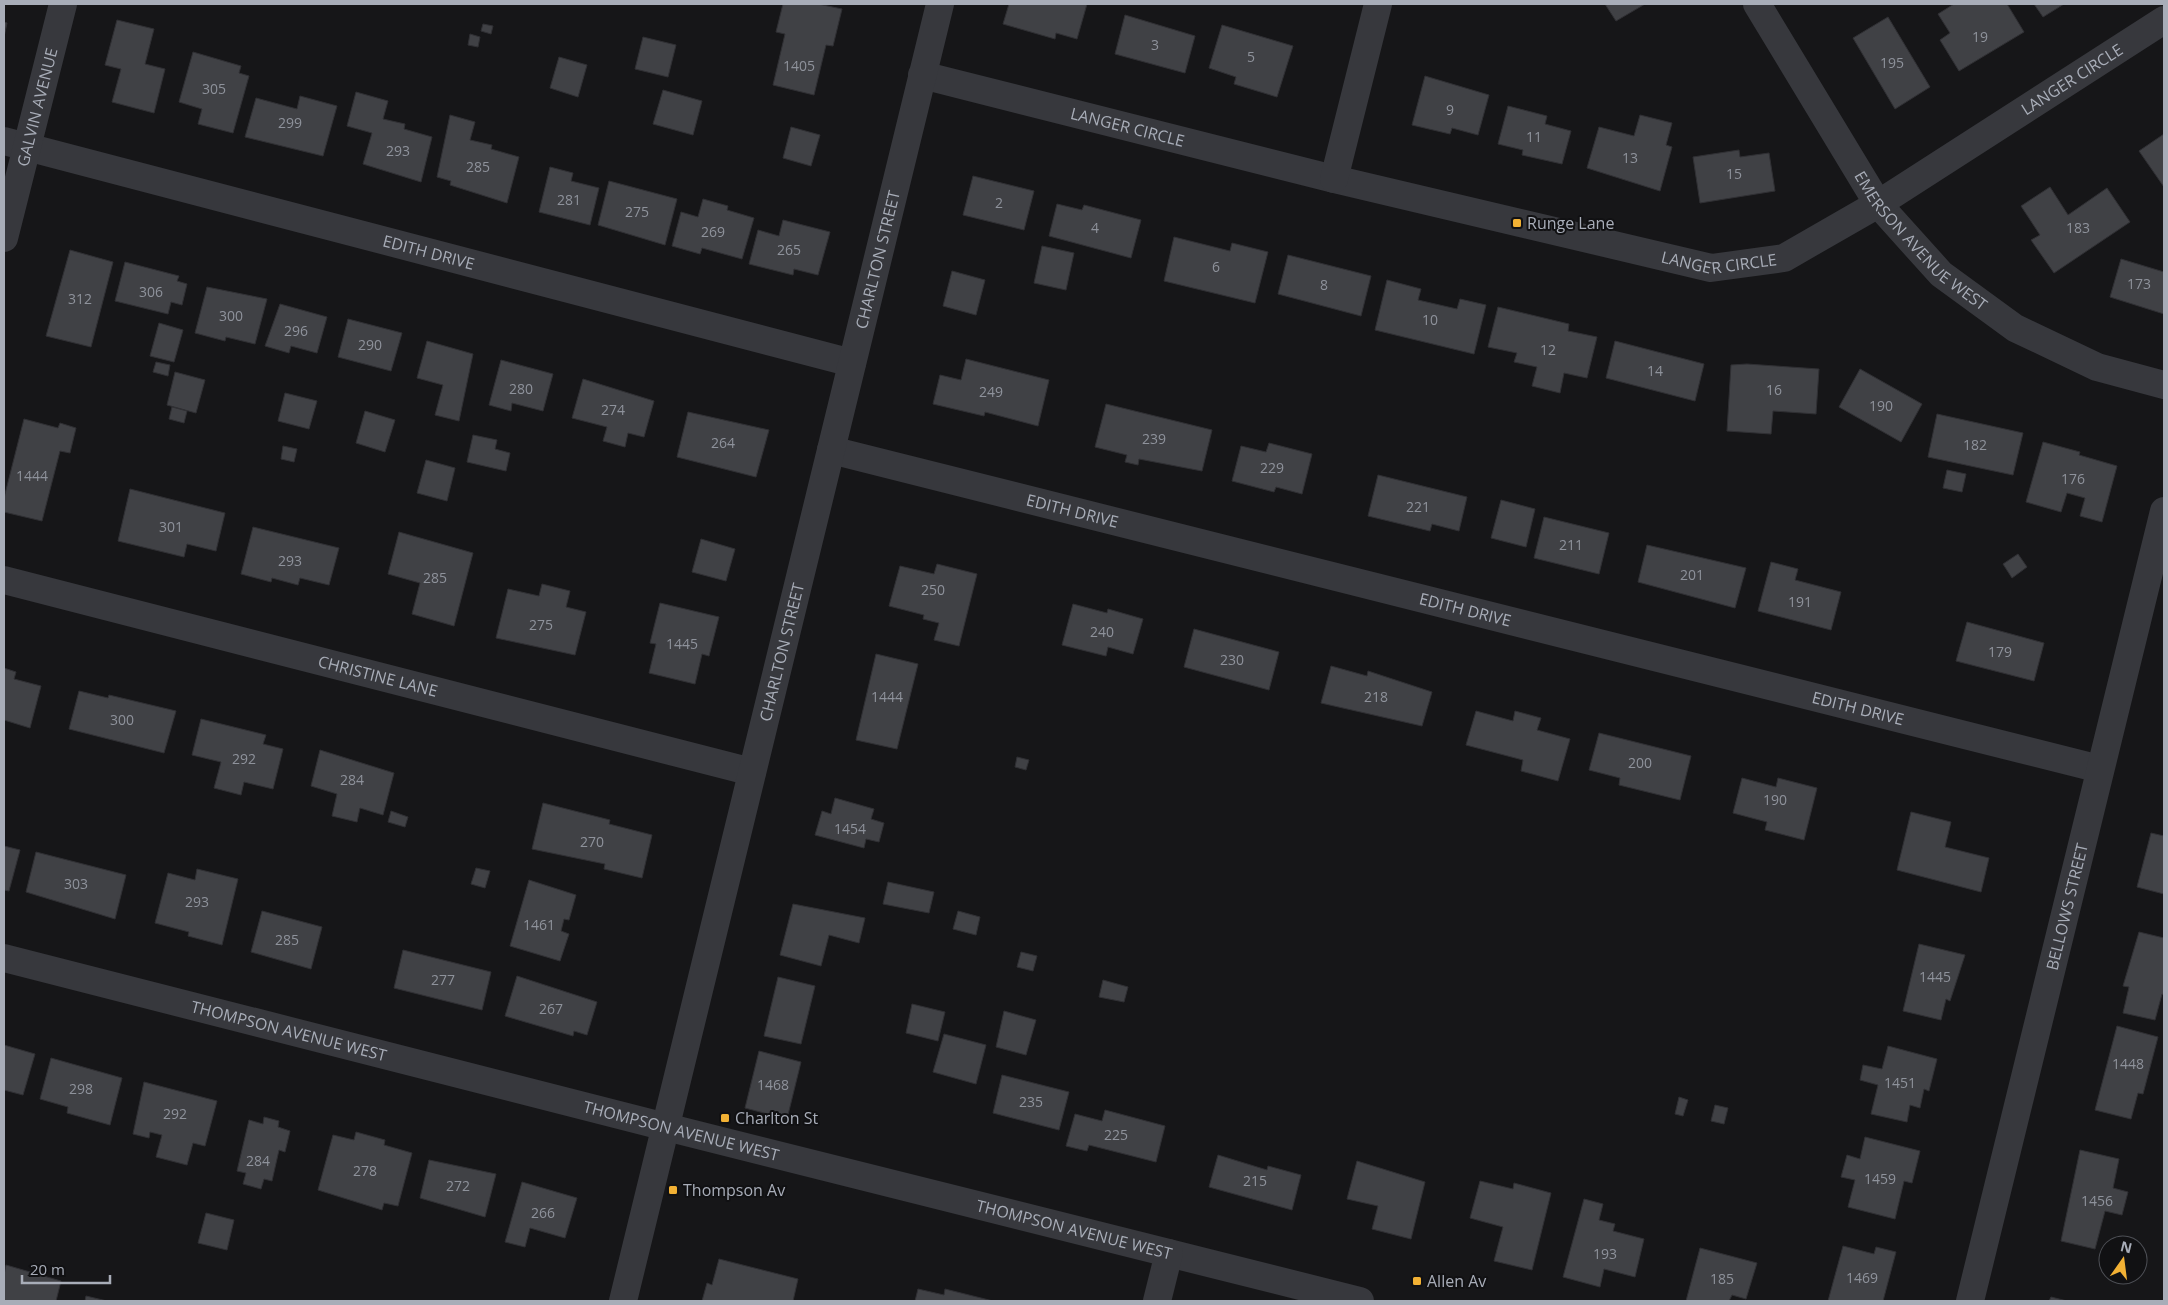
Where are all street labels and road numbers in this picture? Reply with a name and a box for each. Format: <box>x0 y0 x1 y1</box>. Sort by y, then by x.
street label: LANGER CIRCLE <box>2017 38 2127 120</box>
street label: GALVIN AVENUE <box>11 45 63 169</box>
street label: LANGER CIRCLE <box>1068 102 1187 152</box>
street label: EMERSON AVENUE WEST <box>1850 167 1992 315</box>
street label: CHARLTON STREET <box>850 188 905 331</box>
street label: EDITH DRIVE <box>380 230 477 275</box>
street label: LANGER CIRCLE <box>1659 246 1778 279</box>
street label: EDITH DRIVE <box>1024 489 1121 533</box>
street label: CHARLTON STREET <box>754 580 809 724</box>
street label: EDITH DRIVE <box>1417 587 1514 632</box>
street label: CHRISTINE LANE <box>316 650 440 702</box>
street label: EDITH DRIVE <box>1810 686 1906 730</box>
street label: BELLOWS STREET <box>2041 841 2093 973</box>
street label: THOMPSON AVENUE WEST <box>189 995 389 1066</box>
street label: THOMPSON AVENUE WEST <box>581 1095 782 1166</box>
street label: THOMPSON AVENUE WEST <box>974 1194 1175 1264</box>

